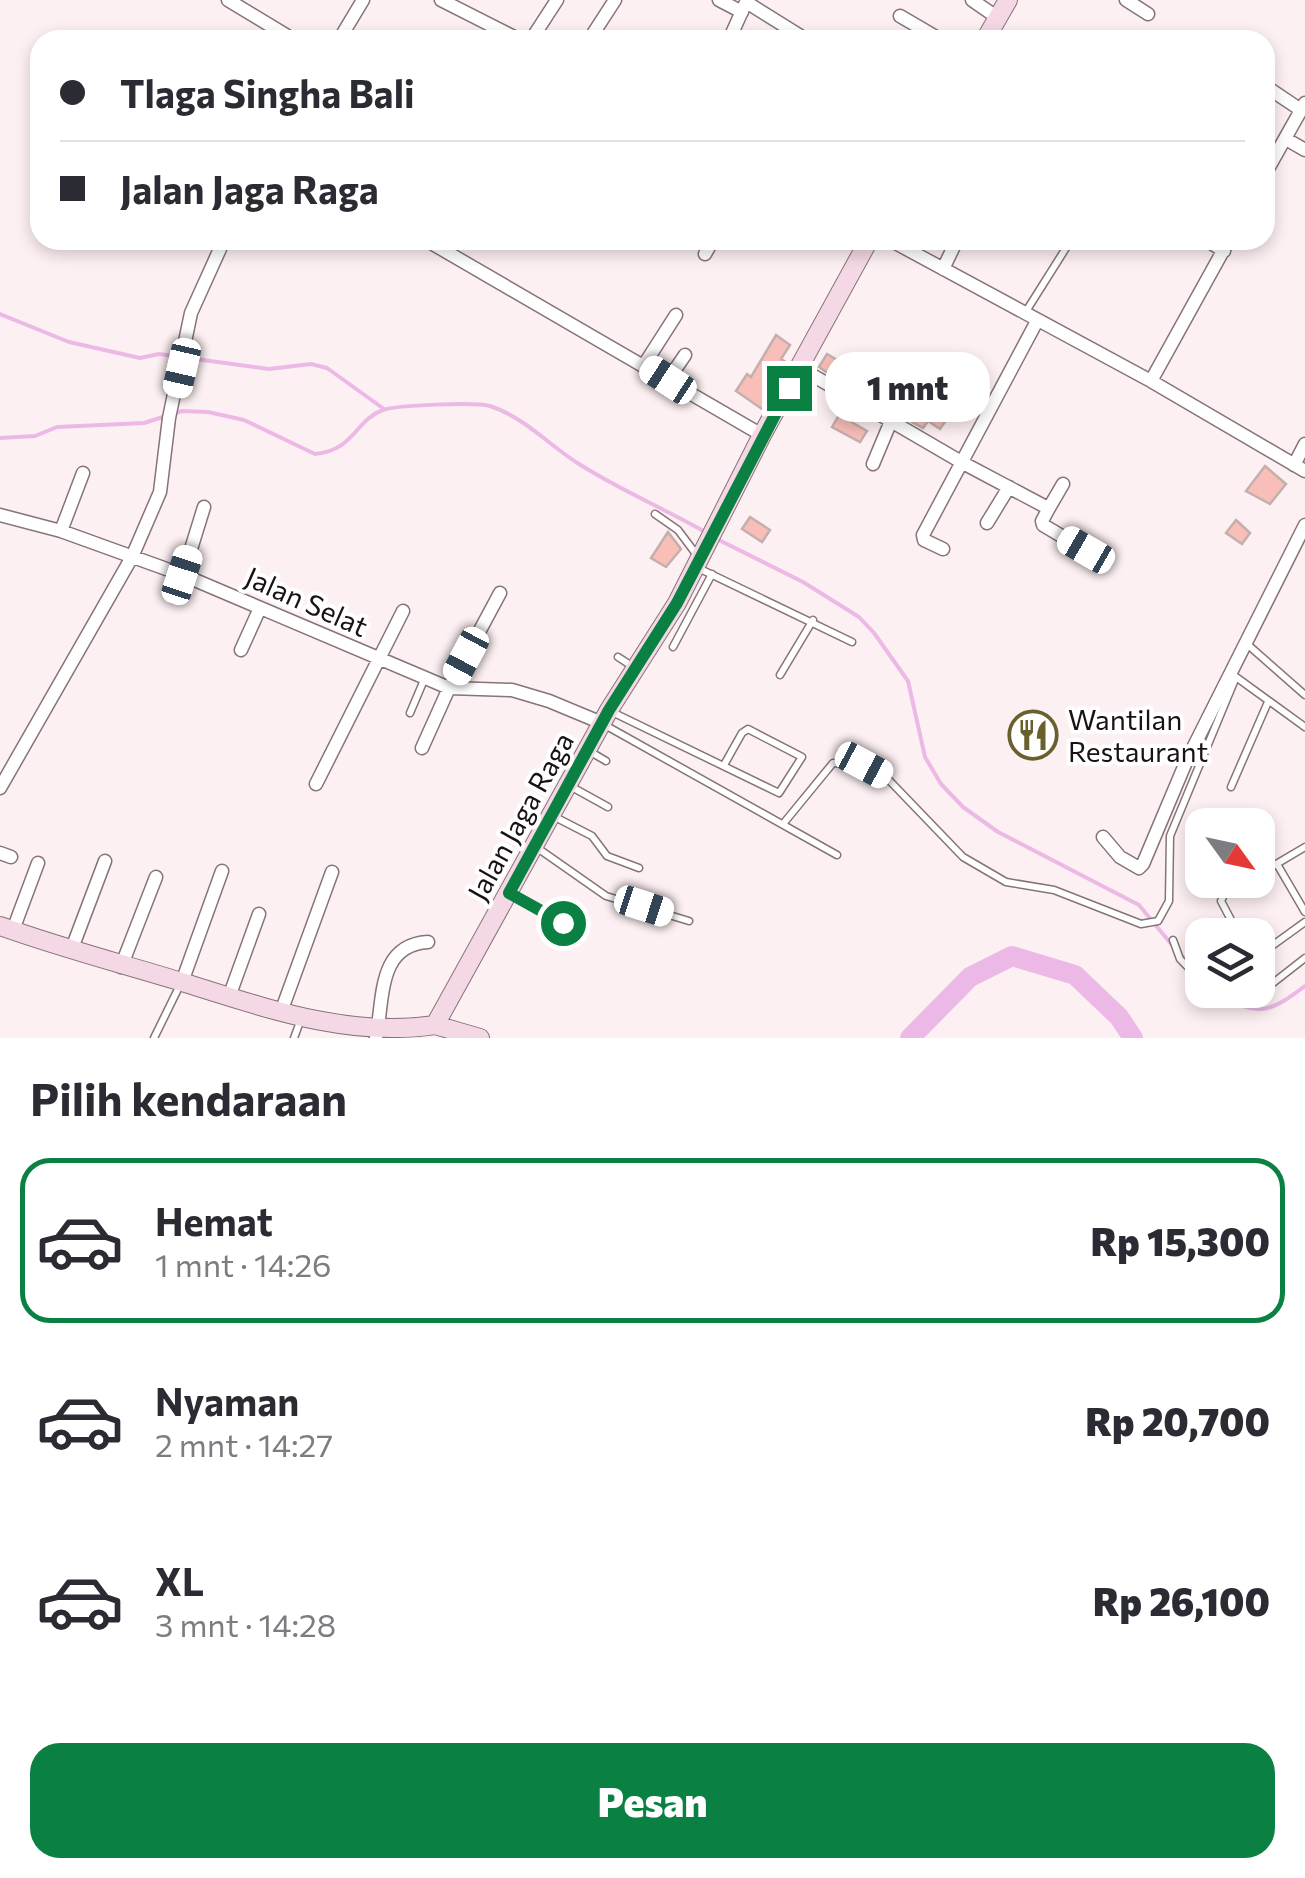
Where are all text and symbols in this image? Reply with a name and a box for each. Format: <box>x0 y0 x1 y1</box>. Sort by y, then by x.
text: Tlaga Singha Bali <box>120 69 415 116</box>
text: Jalan Jaga Raga <box>120 165 379 212</box>
car <box>161 335 203 401</box>
car <box>635 351 701 409</box>
callout: 1 mnt <box>824 353 989 423</box>
route end <box>767 366 812 411</box>
text: 1 mnt <box>867 367 948 407</box>
car <box>1053 522 1119 578</box>
car <box>158 542 206 608</box>
street label: Jalan Selat <box>241 559 373 643</box>
car <box>439 622 493 690</box>
place label: Wantilan Restaurant <box>1068 702 1208 768</box>
restaurant icon: Wantilan Restaurant <box>1007 709 1059 761</box>
street label: Jalan Jaga Raga <box>460 726 580 906</box>
car <box>830 738 898 792</box>
north arrow <box>1185 808 1275 898</box>
map controls <box>1185 808 1275 1008</box>
car <box>611 882 677 930</box>
route start <box>541 901 586 946</box>
button: layers <box>1185 918 1275 1008</box>
text: Pilih kendaraan <box>30 1070 347 1125</box>
icon: car <box>35 1196 125 1286</box>
text: Hemat <box>155 1197 273 1244</box>
text: Rp 15,300 <box>1091 1217 1270 1264</box>
text: 1 mnt · 14:26 <box>155 1244 332 1284</box>
icon: car <box>35 1376 125 1466</box>
text: Nyaman <box>155 1377 299 1424</box>
text: Rp 20,700 <box>1085 1397 1270 1444</box>
text: 2 mnt · 14:27 <box>155 1424 333 1464</box>
icon: car <box>35 1556 125 1646</box>
text: XL <box>155 1557 204 1604</box>
text: Rp 26,100 <box>1093 1577 1270 1624</box>
text: 3 mnt · 14:28 <box>155 1604 336 1644</box>
button: Pesan <box>30 1743 1275 1858</box>

